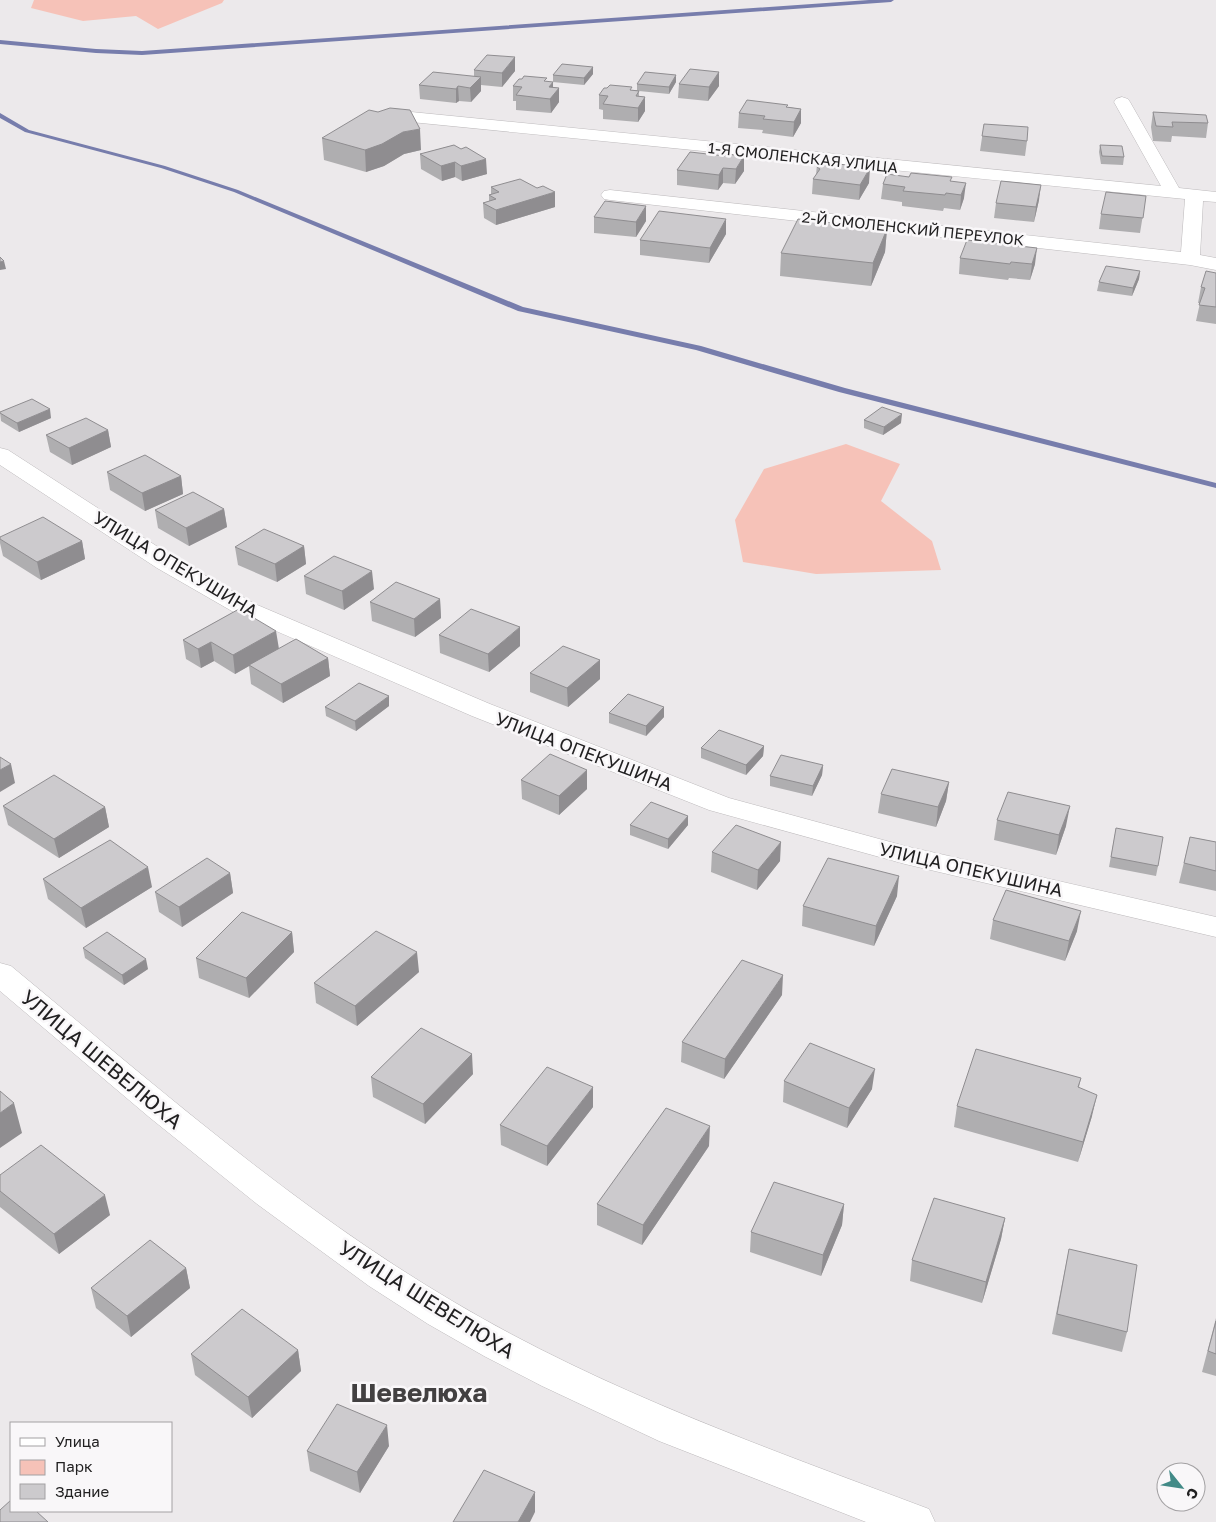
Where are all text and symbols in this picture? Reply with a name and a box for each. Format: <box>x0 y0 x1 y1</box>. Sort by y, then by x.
street label: 1-Я СМОЛЕНСКАЯ УЛИЦА <box>707 138 899 176</box>
street label: 2-Й СМОЛЕНСКИЙ ПЕРЕУЛОК <box>801 207 1025 249</box>
street label: УЛИЦА ОПЕКУШИНА <box>90 506 262 622</box>
street label: УЛИЦА ОПЕКУШИНА <box>492 707 676 795</box>
street label: УЛИЦА ОПЕКУШИНА <box>877 837 1065 901</box>
street label: УЛИЦА ШЕВЕЛЮХА <box>16 984 188 1134</box>
street label: УЛИЦА ШЕВЕЛЮХА <box>334 1234 520 1364</box>
district label: Шевелюха <box>351 1377 487 1408</box>
legend <box>10 1422 172 1512</box>
text: Улица <box>55 1432 100 1450</box>
text: Парк <box>55 1457 93 1475</box>
north arrow <box>1156 1462 1206 1512</box>
text: Здание <box>55 1482 109 1500</box>
text: С <box>1183 1485 1203 1502</box>

